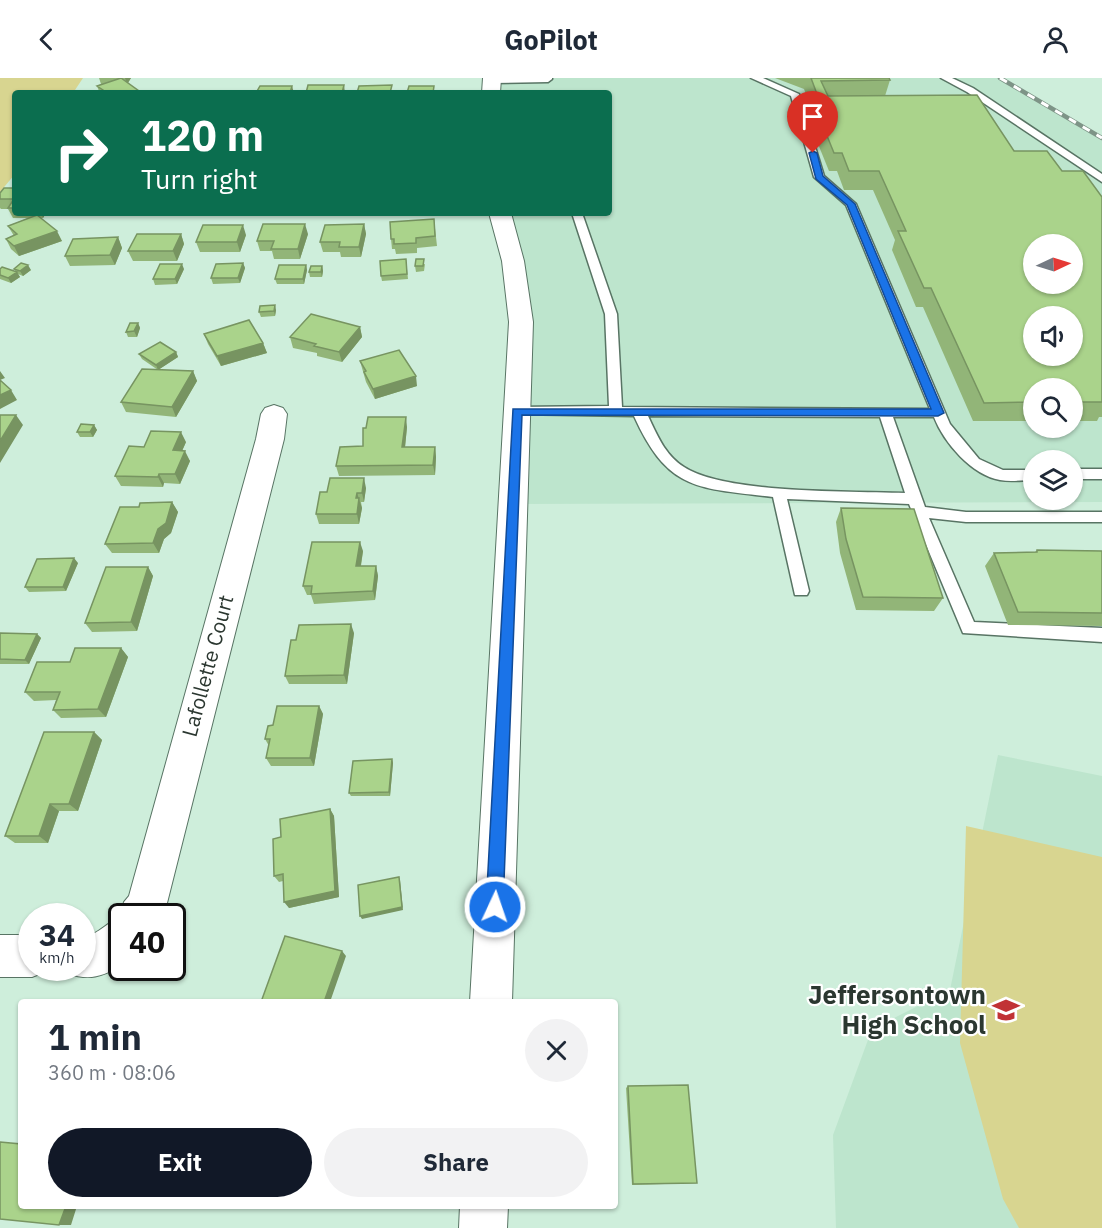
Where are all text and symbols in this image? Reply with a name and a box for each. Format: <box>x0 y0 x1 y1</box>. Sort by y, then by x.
text: GoPilot <box>504 22 598 57</box>
icon: back <box>30 23 63 56</box>
icon: person <box>1039 23 1072 56</box>
pin <box>787 91 838 153</box>
icon: arrive <box>796 100 829 133</box>
text: 120 m <box>141 108 264 163</box>
icon: right <box>42 114 120 192</box>
text: Turn right <box>141 161 258 196</box>
north arrow <box>1023 234 1083 294</box>
map controls <box>1023 234 1083 510</box>
button: sound <box>1023 306 1083 366</box>
button: search <box>1023 378 1083 438</box>
button: layers <box>1023 450 1083 510</box>
street label: Lafollette Court <box>175 592 239 740</box>
position arrow <box>463 875 527 939</box>
speed limit sign: 40 <box>108 903 186 981</box>
text: 34 <box>39 915 75 954</box>
text: km/h <box>39 948 75 967</box>
place label: Jeffersontown High School <box>808 977 986 1041</box>
school or university icon: Jeffersontown High School <box>991 995 1021 1025</box>
text: 1 min <box>48 1013 142 1060</box>
button: close <box>525 1019 588 1082</box>
text: 360 m · 08:06 <box>48 1059 176 1086</box>
button: Exit <box>48 1128 312 1197</box>
button: Share <box>324 1128 588 1197</box>

